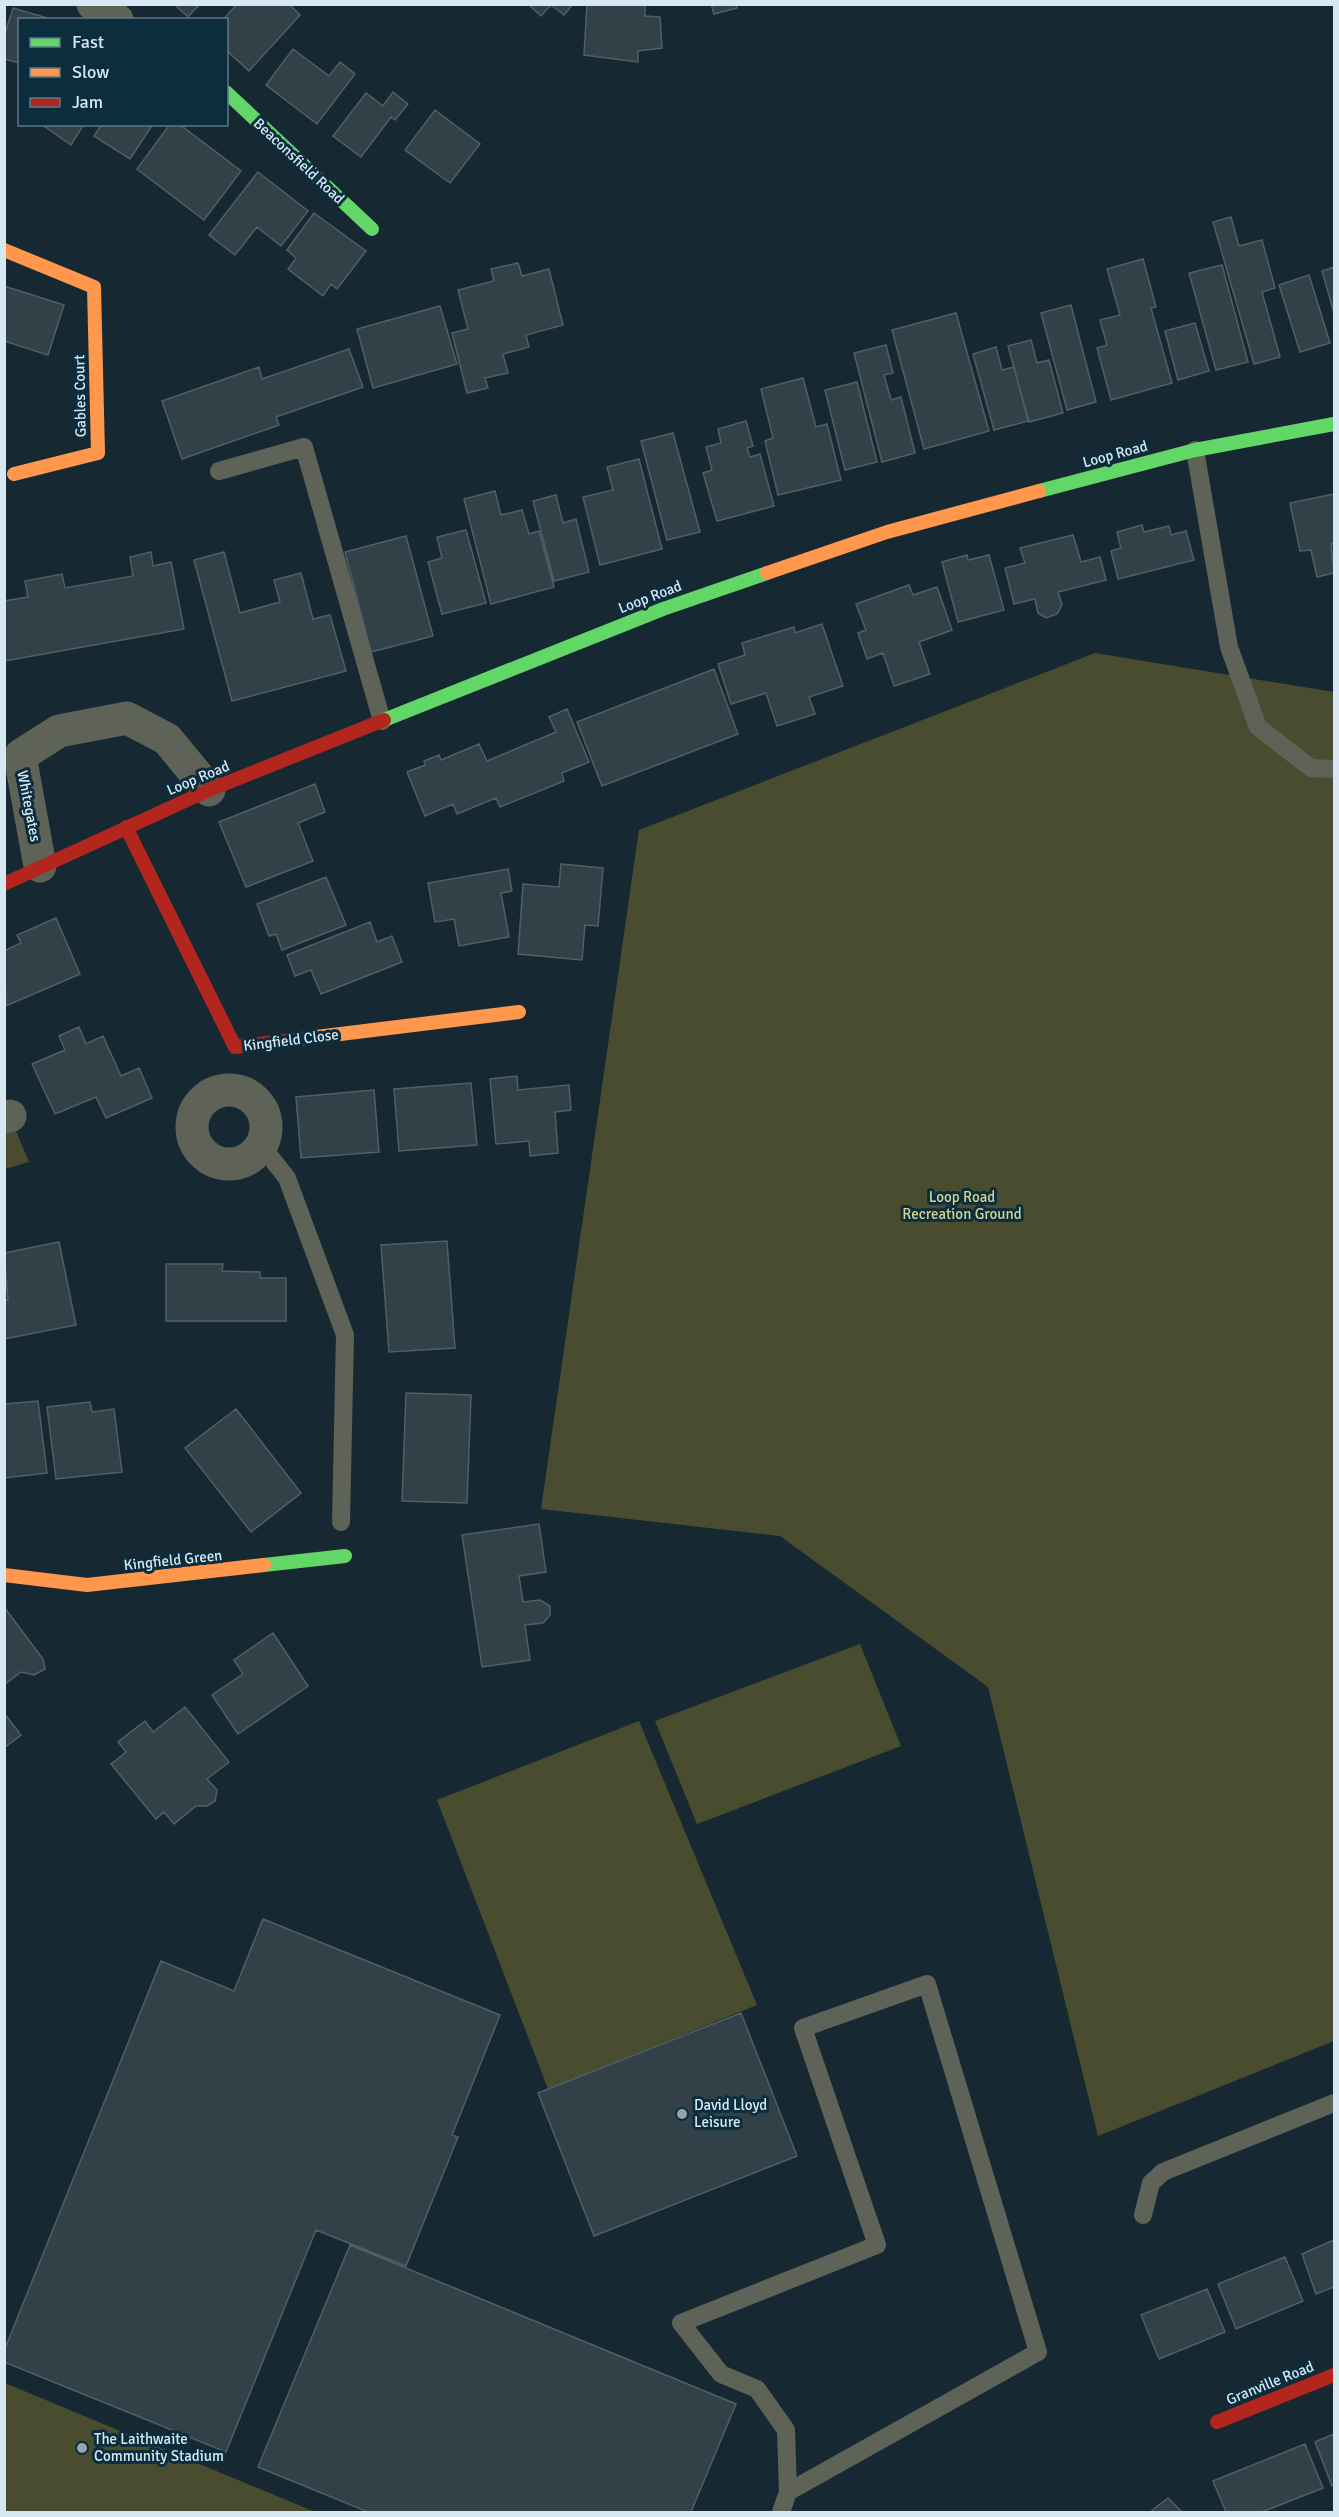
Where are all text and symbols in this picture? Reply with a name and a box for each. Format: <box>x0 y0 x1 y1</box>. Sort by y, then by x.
legend <box>18 18 228 126</box>
text: Fast <box>72 31 104 53</box>
text: Slow <box>72 61 109 83</box>
text: Jam <box>72 91 103 113</box>
street label: Beaconsfield Road <box>250 114 348 208</box>
street label: Gables Court <box>70 354 90 438</box>
street label: Loop Road <box>1081 437 1149 471</box>
street label: Loop Road <box>616 577 684 617</box>
street label: Loop Road <box>164 757 232 799</box>
street label: Whitegates <box>13 769 45 844</box>
street label: Kingfield Close <box>242 1025 340 1055</box>
park label: Loop Road Recreation Ground <box>902 1188 1022 1223</box>
street label: Kingfield Green <box>123 1546 223 1574</box>
place label: David Lloyd Leisure <box>694 2096 767 2131</box>
marker: David Lloyd Leisure <box>675 2107 689 2121</box>
street label: Granville Road <box>1224 2357 1316 2409</box>
place label: The Laithwaite Community Stadium <box>94 2430 224 2465</box>
marker: The Laithwaite Community Stadium <box>75 2441 89 2455</box>

